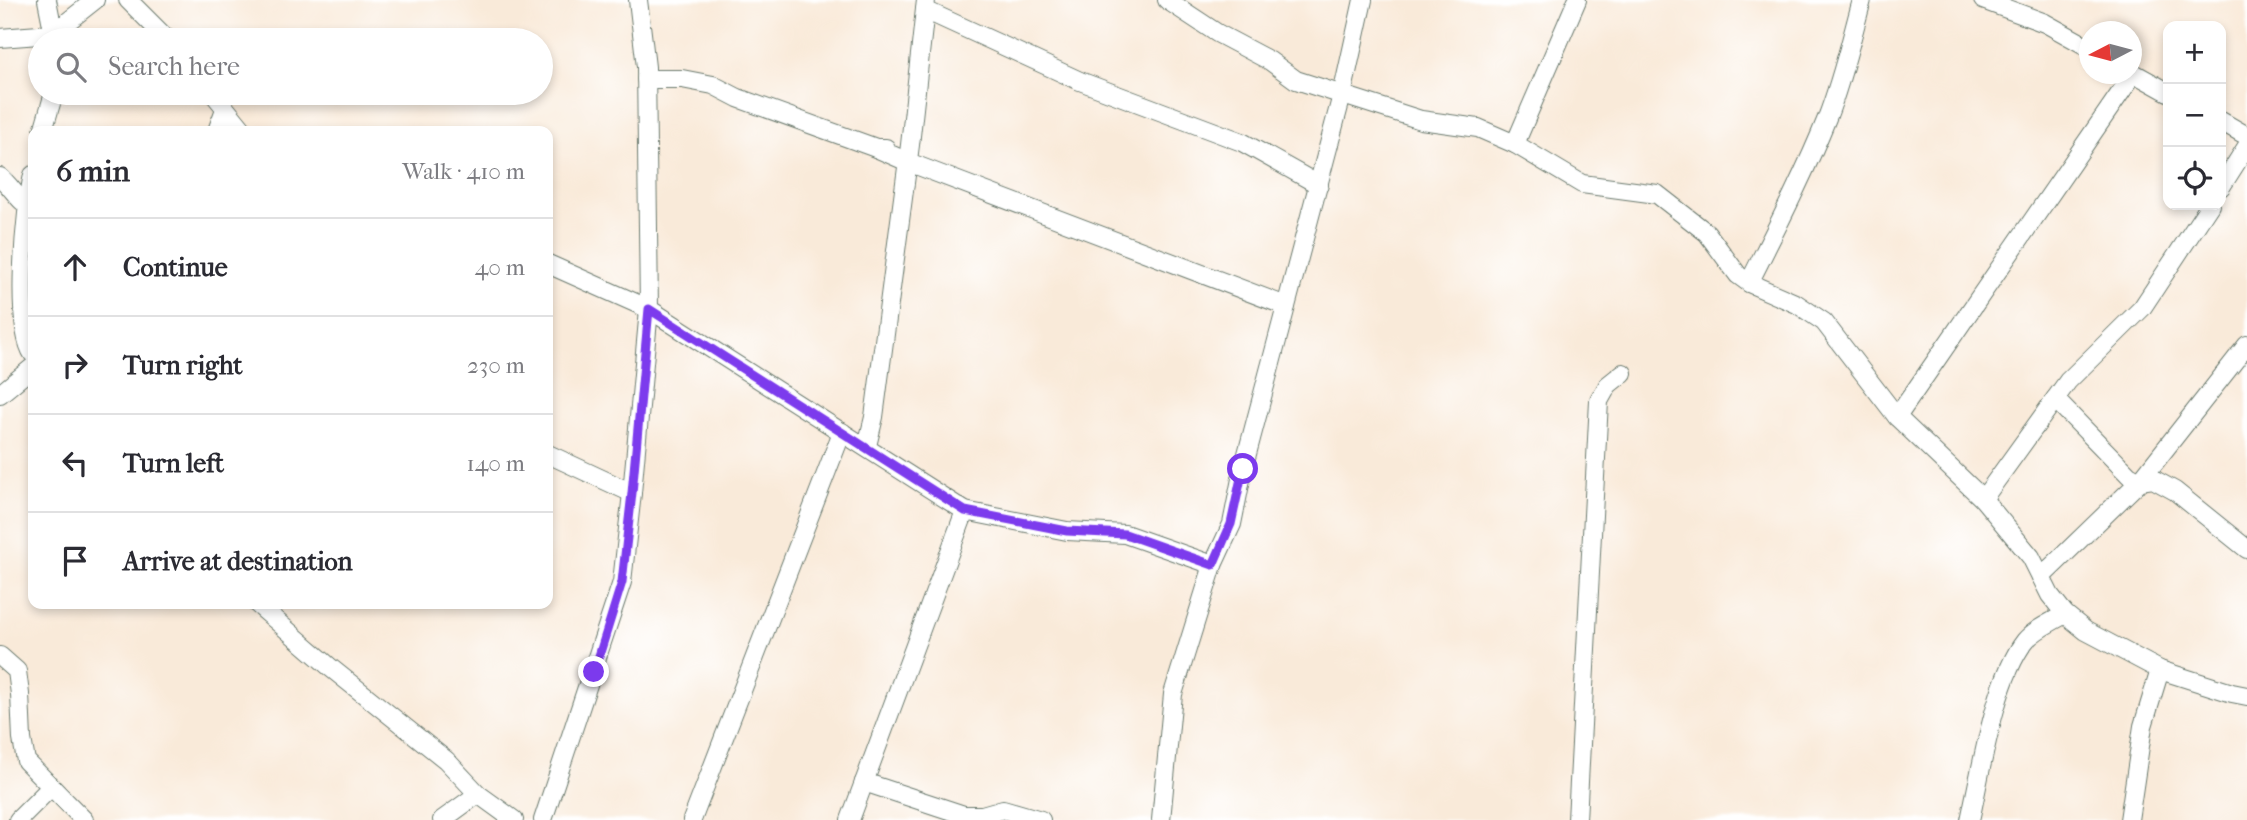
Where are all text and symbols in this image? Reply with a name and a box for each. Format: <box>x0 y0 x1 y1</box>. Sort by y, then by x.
north arrow <box>2079 21 2142 84</box>
map controls <box>2163 21 2226 210</box>
button: + <box>2163 21 2226 84</box>
search box <box>28 28 553 105</box>
icon: search <box>52 48 90 86</box>
text: Search here <box>108 51 240 82</box>
button: − <box>2163 84 2226 147</box>
button: locate <box>2163 147 2226 210</box>
text: 6 min <box>56 154 130 189</box>
text: Walk · 410 m <box>402 158 525 185</box>
icon: ahead <box>56 248 94 286</box>
text: Continue <box>123 252 228 283</box>
text: 40 m <box>475 254 525 281</box>
icon: right <box>56 346 94 384</box>
text: Turn right <box>123 350 243 381</box>
text: 230 m <box>467 352 525 379</box>
icon: left <box>56 444 94 482</box>
text: Turn left <box>123 448 224 479</box>
text: 140 m <box>466 450 525 477</box>
route start <box>1227 453 1258 484</box>
icon: arrive <box>56 542 94 580</box>
text: Arrive at destination <box>123 546 353 577</box>
route end <box>578 656 609 687</box>

